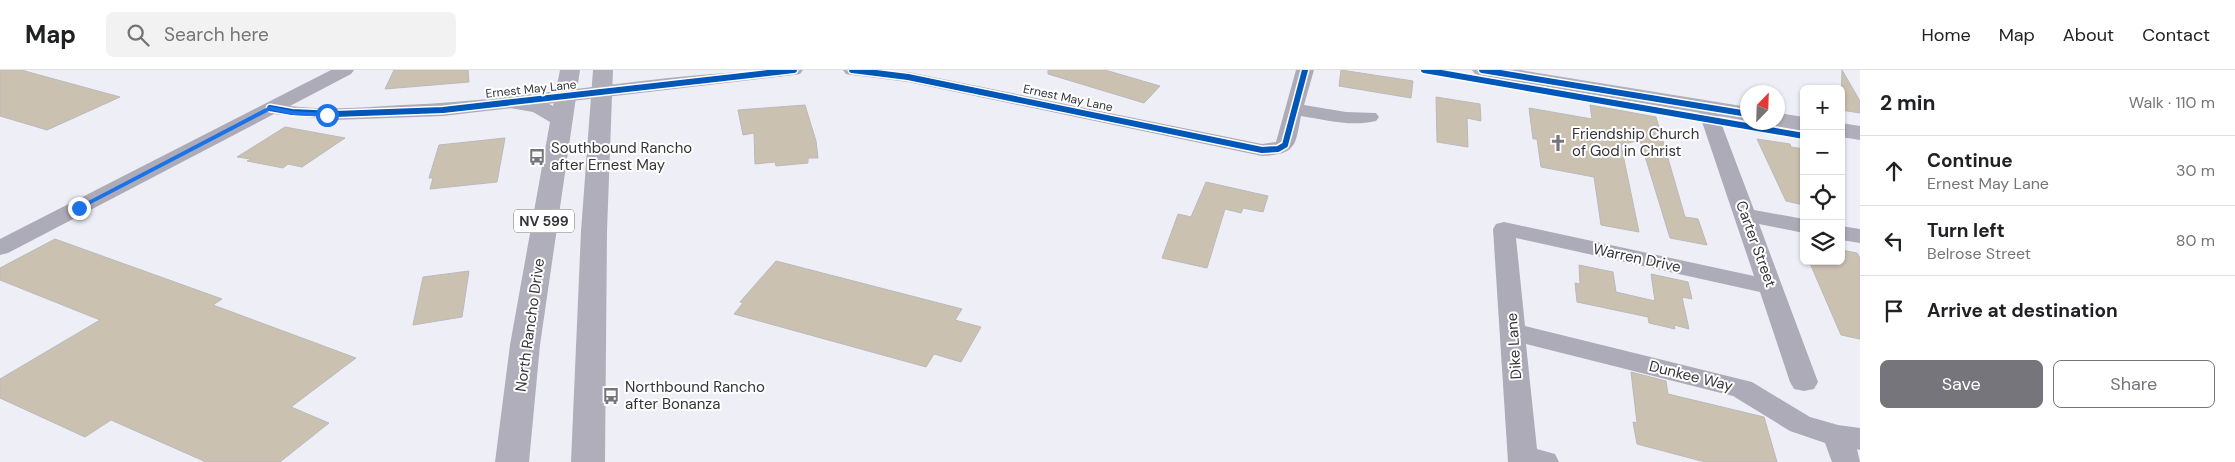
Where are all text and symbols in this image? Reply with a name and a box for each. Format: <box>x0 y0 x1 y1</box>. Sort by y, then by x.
search box <box>106 12 456 57</box>
text: Map <box>25 19 76 50</box>
icon: search <box>124 21 152 49</box>
text: Search here <box>164 22 269 47</box>
text: Home <box>1921 23 1971 47</box>
text: Map <box>1999 23 2035 47</box>
text: About <box>2063 23 2114 47</box>
text: Contact <box>2142 23 2210 47</box>
street label: Ernest May Lane <box>485 76 577 102</box>
street label: Ernest May Lane <box>1022 81 1115 115</box>
north arrow <box>1740 85 1785 130</box>
map controls <box>1800 85 1845 265</box>
button: + <box>1800 85 1845 130</box>
text: 2 min <box>1880 89 1936 117</box>
text: Walk · 110 m <box>2129 92 2215 113</box>
route start <box>316 104 339 127</box>
place label: Friendship Church of God in Christ <box>1572 124 1699 161</box>
button: − <box>1800 130 1845 175</box>
church icon: Friendship Church of God in Christ <box>1548 133 1568 153</box>
place label: Southbound Rancho after Ernest May <box>551 138 692 175</box>
bus stop icon: Southbound Rancho after Ernest May <box>527 147 547 167</box>
text: Continue <box>1927 148 2013 173</box>
icon: ahead <box>1880 157 1908 185</box>
text: 30 m <box>2176 160 2215 181</box>
text: Ernest May Lane <box>1927 173 2049 194</box>
button: locate <box>1800 175 1845 220</box>
route end <box>68 197 91 220</box>
street label: Carter Street <box>1731 198 1781 290</box>
road number: NV 599 <box>514 210 574 232</box>
text: Turn left <box>1927 218 2005 243</box>
button: layers <box>1800 220 1845 265</box>
icon: left <box>1880 227 1908 255</box>
text: 80 m <box>2176 230 2215 251</box>
street label: Warren Drive <box>1591 239 1683 277</box>
text: Belrose Street <box>1927 243 2031 264</box>
street label: North Rancho Drive <box>511 257 549 393</box>
icon: arrive <box>1880 297 1908 325</box>
text: Arrive at destination <box>1927 298 2118 323</box>
street label: Dike Lane <box>1502 312 1526 380</box>
street label: Dunkee Way <box>1647 356 1736 396</box>
button: Save <box>1880 360 2043 408</box>
button: Share <box>2053 360 2215 408</box>
place label: Northbound Rancho after Bonanza <box>625 377 765 414</box>
bus stop icon: Northbound Rancho after Bonanza <box>601 386 621 406</box>

